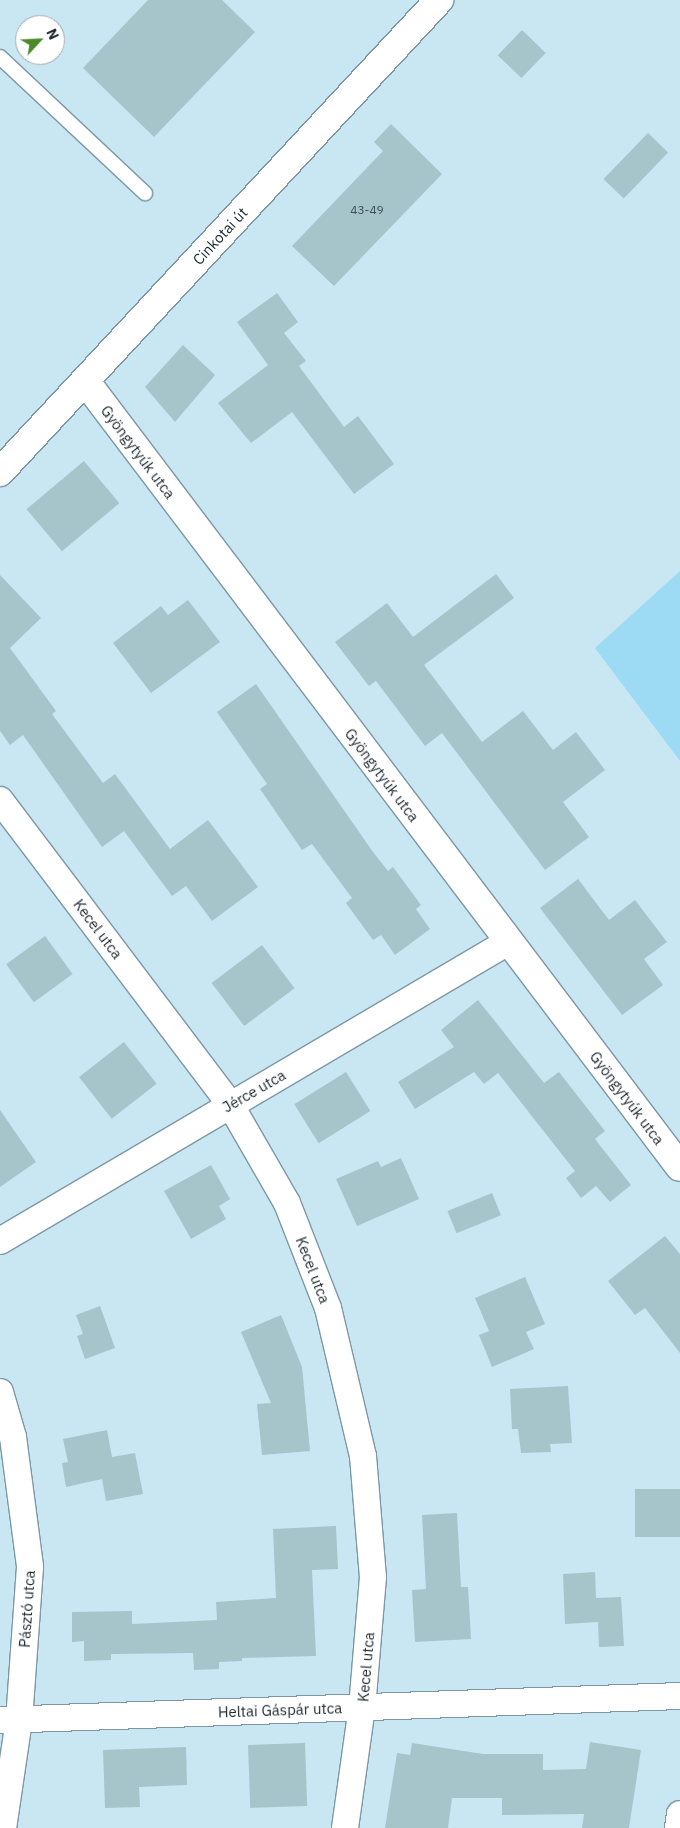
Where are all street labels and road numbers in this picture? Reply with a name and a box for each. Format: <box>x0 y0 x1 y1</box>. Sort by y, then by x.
street label: Cinkotai út <box>189 204 251 268</box>
street label: Gyöngytyúk utca <box>97 402 179 502</box>
street label: Gyöngytyúk utca <box>341 725 423 825</box>
street label: Kecel utca <box>70 896 126 962</box>
street label: Gyöngytyúk utca <box>586 1048 668 1148</box>
street label: Jérce utca <box>219 1066 289 1116</box>
street label: Kecel utca <box>292 1234 334 1306</box>
street label: Pásztó utca <box>15 1570 39 1648</box>
street label: Kecel utca <box>354 1631 378 1703</box>
street label: Heltai Gáspár utca <box>218 1699 342 1721</box>

